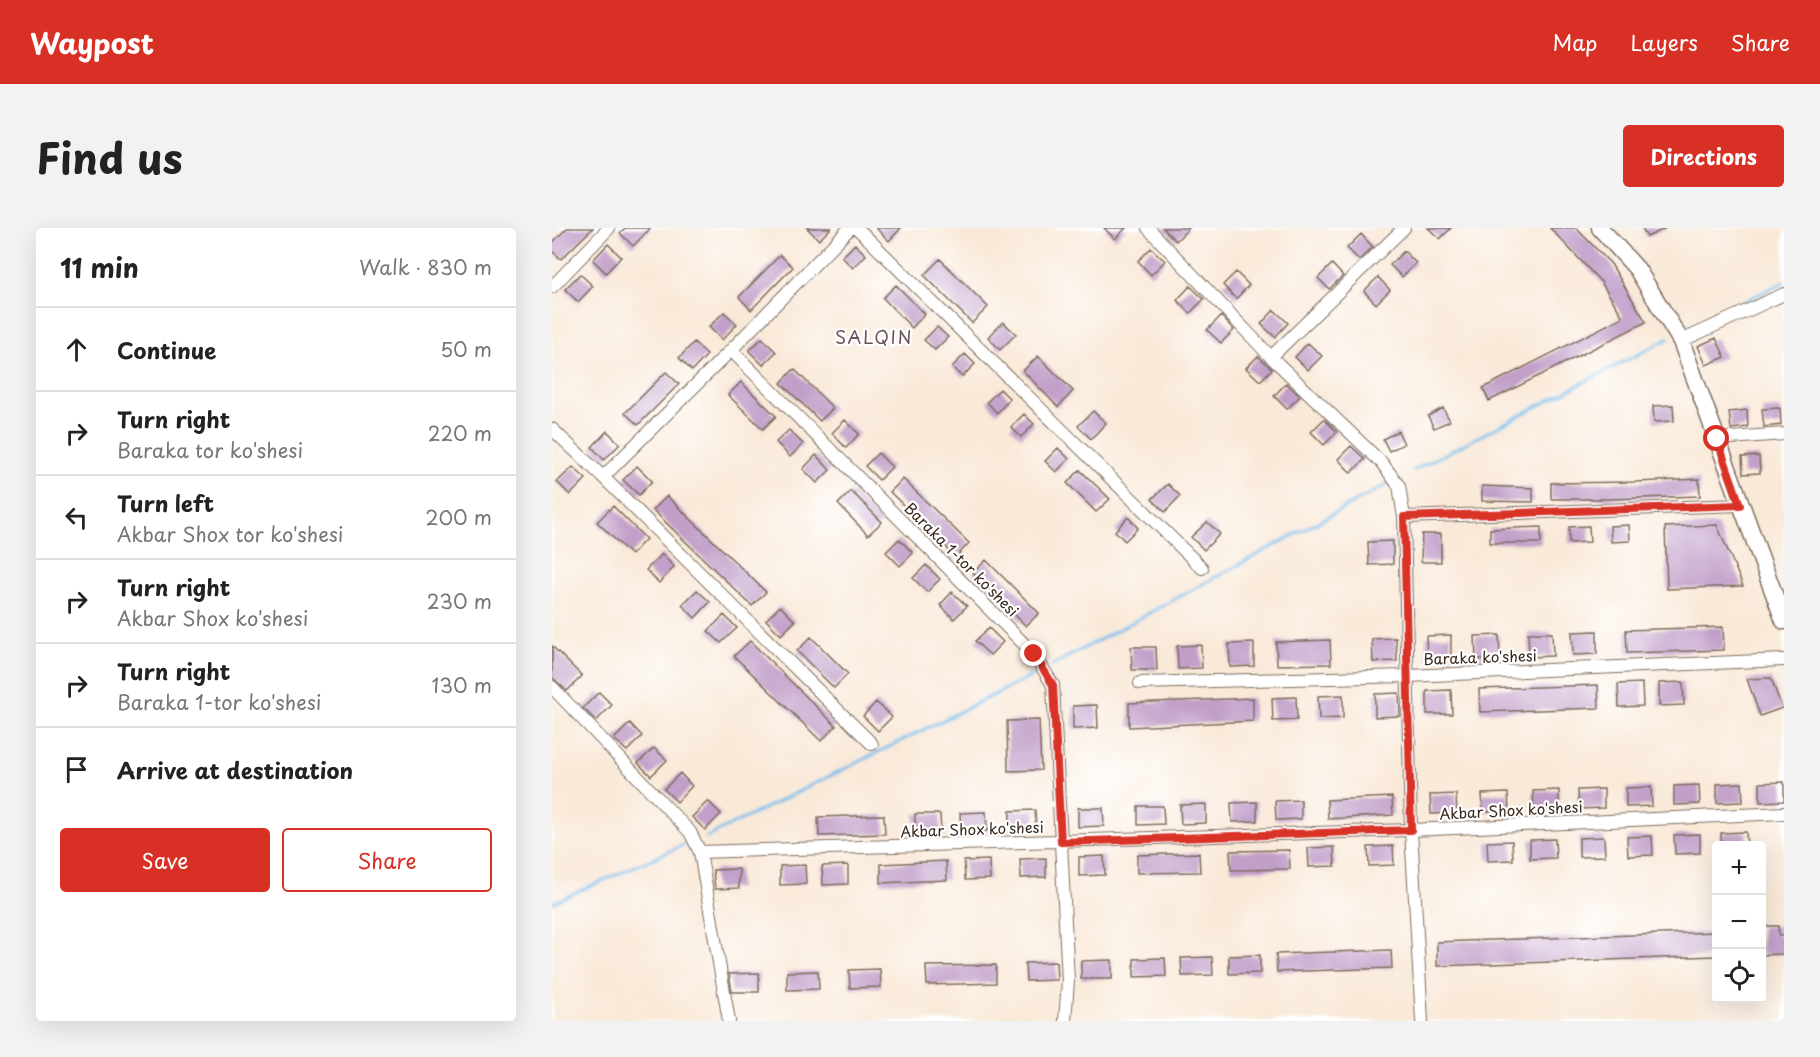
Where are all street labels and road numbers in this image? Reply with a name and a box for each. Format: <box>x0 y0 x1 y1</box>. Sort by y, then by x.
street label: Baraka 1-tor ko'shesi <box>900 497 1024 621</box>
street label: Baraka ko'shesi <box>1423 643 1537 670</box>
street label: Akbar Shox ko'shesi <box>1439 794 1583 825</box>
street label: Akbar Shox ko'shesi <box>900 815 1044 842</box>

